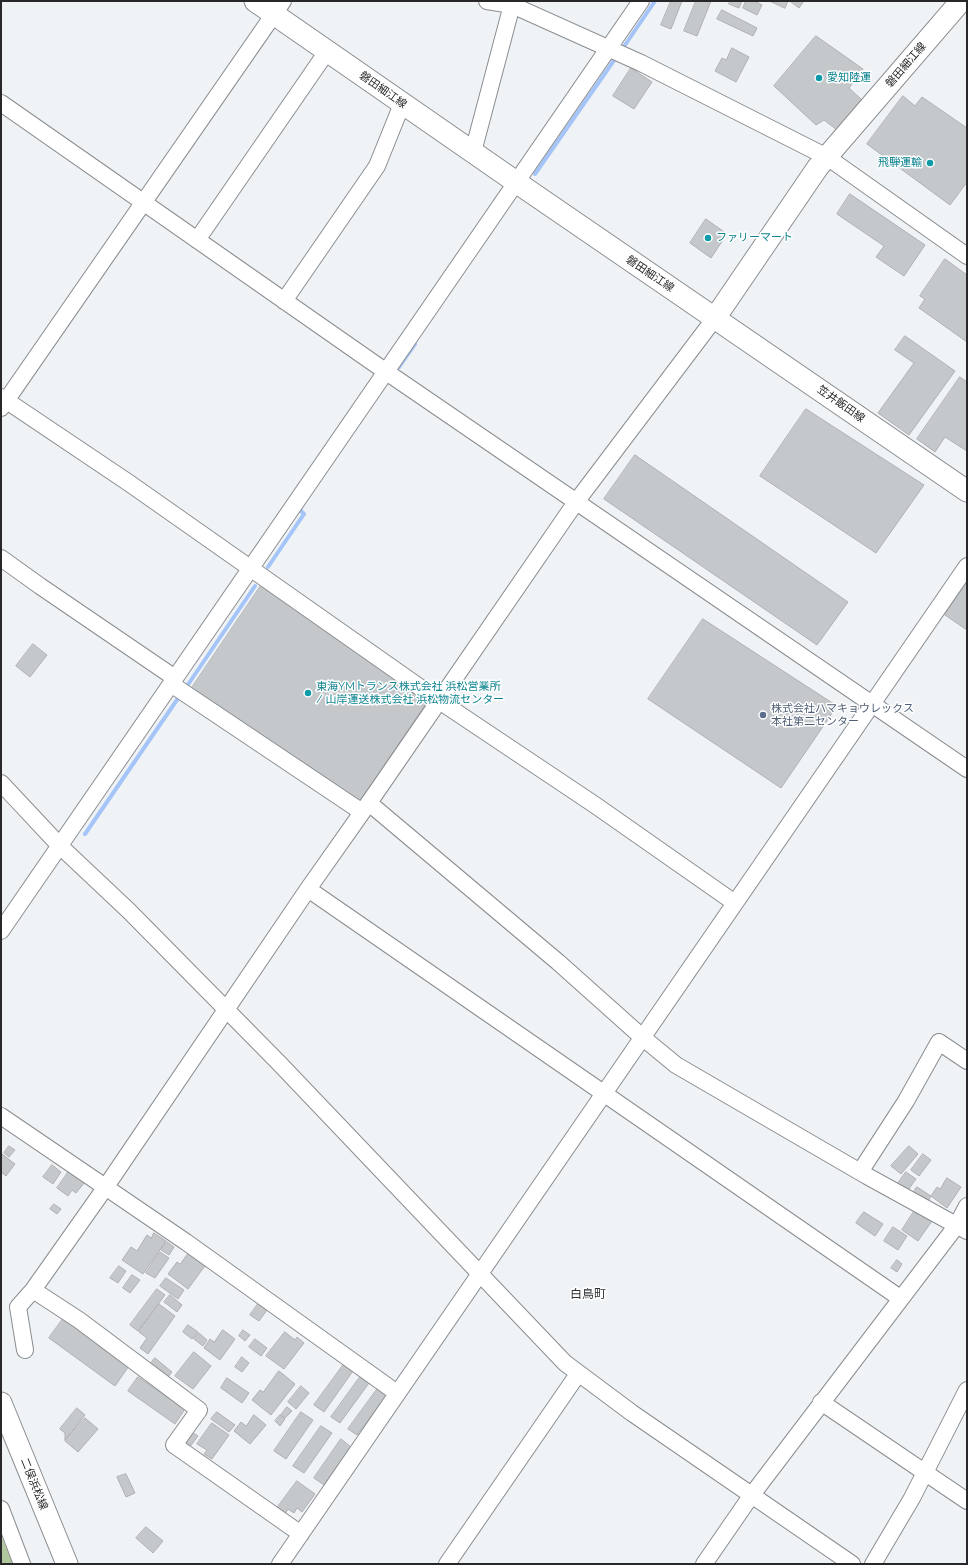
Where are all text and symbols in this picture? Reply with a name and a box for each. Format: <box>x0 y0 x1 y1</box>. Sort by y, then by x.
street label: 磐田細江線 <box>883 40 929 90</box>
street label: 磐田細江線 <box>357 69 409 111</box>
place label: 愛知陸運 <box>827 71 871 85</box>
marker: 愛知陸運 <box>814 73 824 83</box>
place label: 飛騨運輸 <box>878 156 922 170</box>
marker: 飛騨運輸 <box>925 158 935 168</box>
place label: ファリーマート <box>716 231 793 245</box>
marker: ファリーマート <box>703 233 713 243</box>
street label: 磐田細江線 <box>624 253 676 295</box>
street label: 笠井飯田線 <box>815 383 867 425</box>
place label: 東海YMトランス株式会社 浜松営業所 / 山岸運送株式会社 浜松物流センター <box>316 680 504 706</box>
marker: 東海YMトランス株式会社 浜松営業所 / 山岸運送株式会社 浜松物流センター <box>303 688 313 698</box>
place label: 株式会社ハマキョウレックス 本社第二センター <box>771 702 914 728</box>
marker: 株式会社ハマキョウレックス 本社第二センター <box>758 710 768 720</box>
district label: 白鳥町 <box>570 1287 606 1301</box>
street label: 二俣浜松線 <box>18 1456 50 1512</box>

